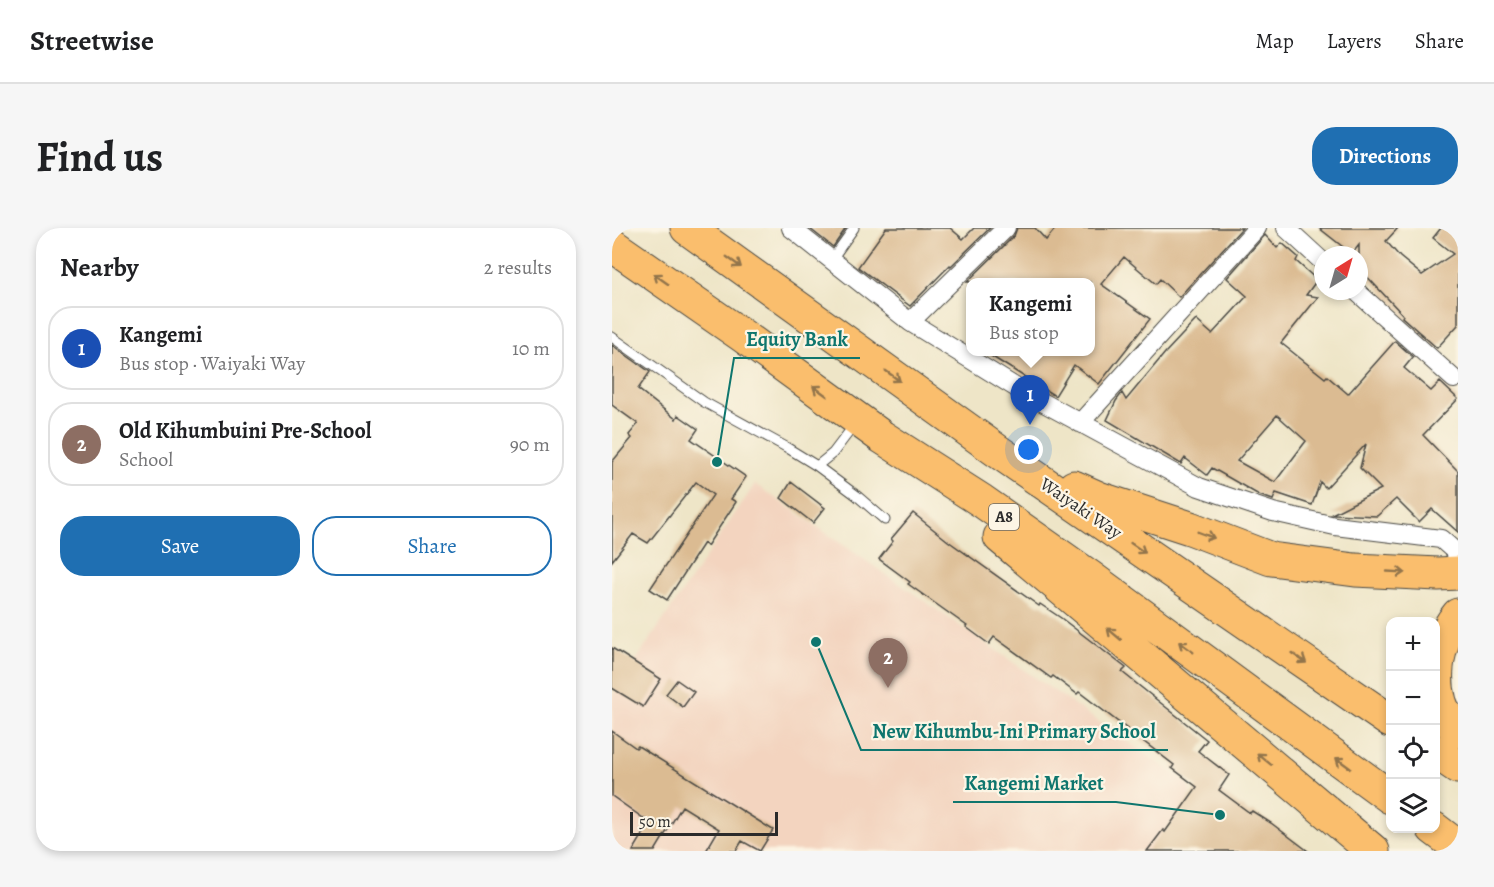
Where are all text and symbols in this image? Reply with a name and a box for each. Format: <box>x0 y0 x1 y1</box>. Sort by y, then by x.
text: Streetwise <box>30 22 154 60</box>
text: Map <box>1255 27 1294 55</box>
text: Layers <box>1327 27 1382 55</box>
text: Share <box>1415 27 1464 55</box>
button: Directions <box>1312 127 1458 185</box>
text: Find us <box>36 128 163 185</box>
north arrow <box>1314 246 1368 300</box>
text: Nearby <box>60 250 139 285</box>
text: 2 results <box>484 254 552 281</box>
one-way arrow <box>726 256 742 268</box>
one-way arrow <box>653 273 669 285</box>
popup <box>966 278 1095 356</box>
text: Kangemi <box>989 289 1072 319</box>
text: Bus stop <box>989 319 1059 346</box>
text: Kangemi <box>119 320 202 350</box>
callout: Equity Bank <box>734 320 860 358</box>
text: Equity Bank <box>746 326 849 353</box>
text: 1 <box>78 335 85 362</box>
text: 10 m <box>512 335 550 362</box>
text: Bus stop · Waiyaki Way <box>119 350 305 377</box>
one-way arrow <box>884 369 900 382</box>
pin: 1 <box>1010 376 1050 425</box>
one-way arrow <box>812 385 828 398</box>
text: Old Kihumbuini Pre-School <box>119 416 372 446</box>
text: 2 <box>77 431 86 458</box>
text: 90 m <box>510 431 550 458</box>
your location <box>1014 435 1043 464</box>
text: School <box>119 446 173 473</box>
street label: Waiyaki Way <box>1035 471 1127 545</box>
road number: A8 <box>989 504 1019 530</box>
button: Save <box>60 516 300 576</box>
button: Share <box>312 516 552 576</box>
one-way arrow <box>1196 530 1215 541</box>
one-way arrow <box>1130 542 1146 554</box>
one-way arrow <box>1386 567 1406 578</box>
map controls <box>1386 617 1440 833</box>
button: + <box>1386 617 1440 671</box>
one-way arrow <box>1107 627 1122 641</box>
pin: 2 <box>868 638 908 688</box>
one-way arrow <box>1179 641 1195 654</box>
one-way arrow <box>1291 652 1307 664</box>
button: − <box>1386 671 1440 725</box>
callout: New Kihumbu-Ini Primary School <box>861 712 1168 750</box>
text: New Kihumbu-Ini Primary School <box>872 718 1156 745</box>
button: locate <box>1386 725 1440 779</box>
one-way arrow <box>1257 752 1273 765</box>
one-way arrow <box>1336 757 1352 769</box>
callout: Kangemi Market <box>953 764 1116 802</box>
text: Kangemi Market <box>964 770 1104 797</box>
button: layers <box>1386 779 1440 833</box>
scale bar <box>630 809 778 836</box>
text: 50 m <box>639 811 671 833</box>

